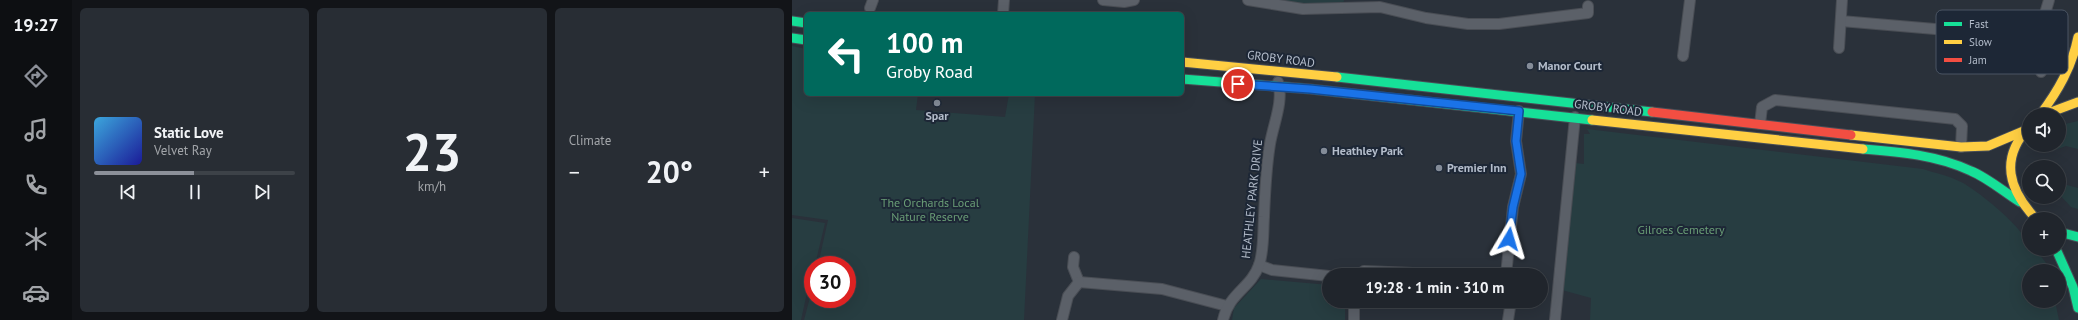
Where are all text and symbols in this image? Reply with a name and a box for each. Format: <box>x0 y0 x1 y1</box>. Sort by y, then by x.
legend <box>1936 10 2068 74</box>
text: 19:27 <box>13 13 59 36</box>
text: Fast <box>1969 17 1989 31</box>
text: 100 m <box>886 24 963 61</box>
icon: left <box>820 28 872 80</box>
text: Slow <box>1969 35 1992 49</box>
street label: GROBY ROAD <box>1246 47 1316 70</box>
text: Jam <box>1968 53 1987 67</box>
place label: Manor Court <box>1538 58 1602 73</box>
text: Groby Road <box>886 60 973 83</box>
marker: Manor Court <box>1525 61 1535 71</box>
icon: directions <box>22 62 50 90</box>
pin <box>1221 67 1255 101</box>
icon: arrive <box>1227 73 1249 95</box>
street label: GROBY ROAD <box>1573 96 1643 119</box>
marker: Spar <box>932 98 942 108</box>
place label: Spar <box>925 108 949 123</box>
map controls <box>2022 108 2066 308</box>
button: sound <box>2022 108 2066 152</box>
icon: music <box>22 116 50 144</box>
text: 23 <box>403 118 461 185</box>
text: Static Love <box>154 123 224 142</box>
text: Climate <box>569 132 611 149</box>
street label: HEATHLEY PARK DRIVE <box>1238 139 1265 259</box>
text: Velvet Ray <box>154 142 212 159</box>
place label: Heathley Park <box>1332 143 1403 158</box>
marker: Heathley Park <box>1319 146 1329 156</box>
text: 20° <box>646 152 693 191</box>
text: − <box>569 158 580 186</box>
text: + <box>759 158 770 186</box>
place label: Premier Inn <box>1447 160 1507 175</box>
button: search <box>2022 160 2066 204</box>
marker: Premier Inn <box>1434 163 1444 173</box>
icon: phone <box>22 171 50 199</box>
text: km/h <box>418 178 446 195</box>
icon: previous <box>117 181 139 203</box>
icon: pause <box>184 181 206 203</box>
icon: next <box>251 181 273 203</box>
park label: The Orchards Local Nature Reserve <box>881 195 980 224</box>
button: + <box>2022 212 2066 256</box>
position arrow <box>1488 218 1530 260</box>
park label: Gilroes Cemetery <box>1637 222 1725 237</box>
icon: climate <box>22 225 50 253</box>
speed limit sign: 30 <box>804 256 856 308</box>
button: − <box>2022 264 2066 308</box>
text: 19:28 · 1 min · 310 m <box>1366 278 1504 297</box>
icon: car <box>22 279 50 307</box>

